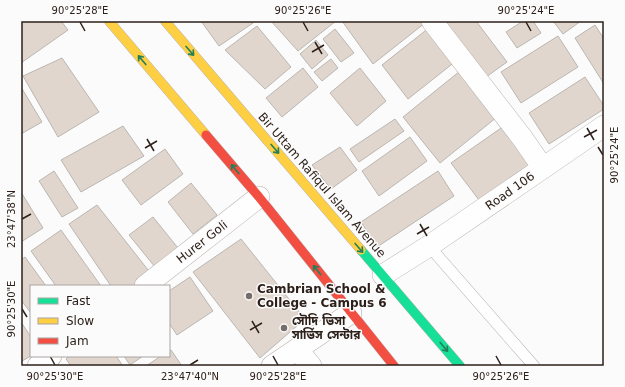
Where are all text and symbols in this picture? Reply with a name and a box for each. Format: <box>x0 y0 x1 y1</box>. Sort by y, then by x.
text: 90°25'28"E <box>52 5 108 16</box>
text: 90°25'26"E <box>275 5 331 16</box>
text: 90°25'24"E <box>498 5 554 16</box>
one-way arrow <box>185 45 194 55</box>
one-way arrow <box>137 54 146 65</box>
street label: Bir Uttam Rafiqul Islam Avenue <box>255 110 389 260</box>
text: 90°25'24"E <box>609 127 620 183</box>
one-way arrow <box>270 144 279 155</box>
one-way arrow <box>230 164 239 175</box>
street label: Road 106 <box>483 169 537 213</box>
text: 23°47'38"N <box>6 190 17 248</box>
street label: Hurer Goli <box>174 218 230 266</box>
one-way arrow <box>355 243 364 253</box>
one-way arrow <box>312 265 321 276</box>
text: 90°25'30"E <box>6 281 17 337</box>
place label: Cambrian School & College - Campus 6 <box>257 282 387 310</box>
legend <box>30 285 170 357</box>
marker: Cambrian School & College - Campus 6 <box>244 291 254 301</box>
text: Fast <box>66 294 90 308</box>
place label: সৌদি ভিসা সার্ভিস সেন্টার <box>291 313 361 342</box>
text: Slow <box>66 314 94 328</box>
marker: সৌদি ভিসা সার্ভিস সেন্টার <box>279 323 289 333</box>
text: Jam <box>65 334 89 348</box>
one-way arrow <box>439 341 448 352</box>
text: 90°25'30"E <box>27 371 83 382</box>
text: 23°47'40"N <box>161 371 219 382</box>
text: 90°25'28"E <box>250 371 306 382</box>
text: 90°25'26"E <box>473 371 529 382</box>

